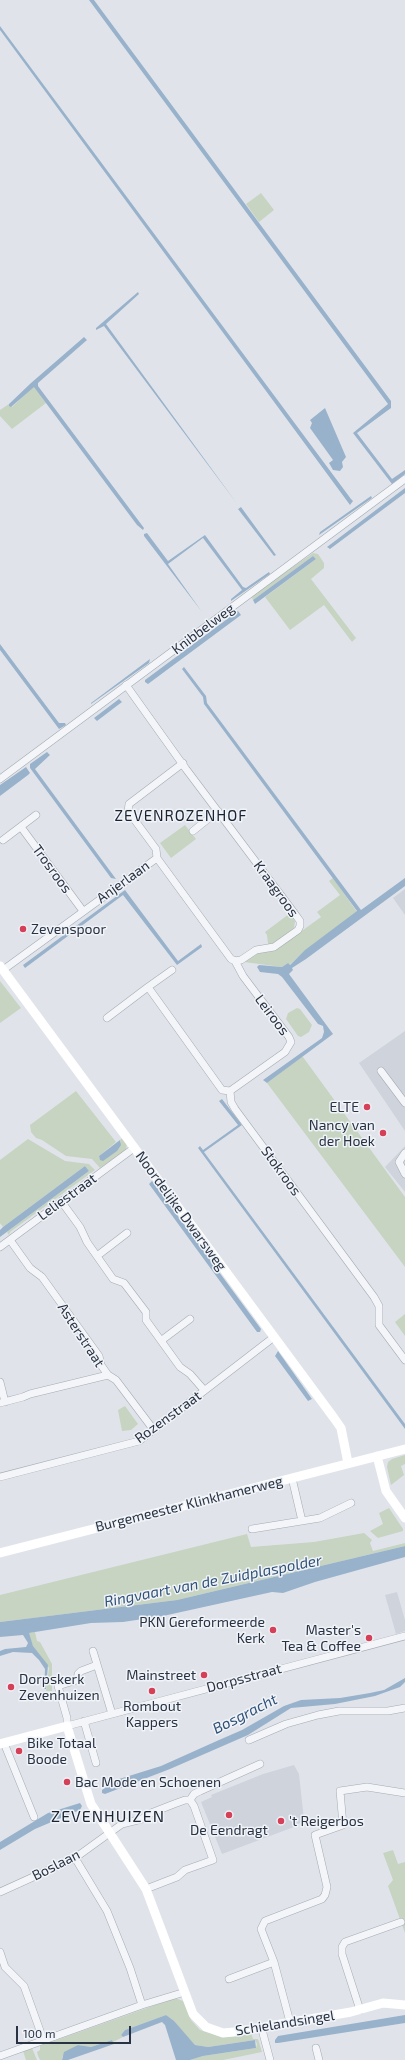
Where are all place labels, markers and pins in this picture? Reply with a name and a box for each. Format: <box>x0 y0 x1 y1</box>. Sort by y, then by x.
place label: Zevenspoor <box>31 921 106 937</box>
marker: Zevenspoor <box>18 924 28 934</box>
place label: ELTE <box>329 1099 359 1115</box>
marker: ELTE <box>362 1102 372 1112</box>
place label: Nancy van der Hoek <box>309 1117 375 1150</box>
marker: Nancy van der Hoek <box>378 1128 388 1138</box>
place label: PKN Gereformeerde Kerk <box>139 1614 265 1646</box>
place label: Master's Tea & Coffee <box>281 1622 361 1654</box>
marker: PKN Gereformeerde Kerk <box>268 1625 278 1635</box>
marker: Master's Tea & Coffee <box>364 1633 374 1643</box>
place label: Mainstreet <box>126 1667 196 1683</box>
marker: Mainstreet <box>199 1670 209 1680</box>
place label: Dorpskerk Zevenhuizen <box>19 1671 100 1704</box>
marker: Dorpskerk Zevenhuizen <box>6 1682 16 1692</box>
marker: Rombout Kappers <box>147 1686 157 1696</box>
place label: Rombout Kappers <box>123 1698 181 1730</box>
place label: Bike Totaal Boode <box>27 1735 96 1768</box>
marker: Bike Totaal Boode <box>14 1746 24 1756</box>
place label: Bac Mode en Schoenen <box>75 1774 221 1790</box>
marker: Bac Mode en Schoenen <box>62 1777 72 1787</box>
marker: De Eendragt <box>224 1810 234 1820</box>
place label: 't Reigerbos <box>289 1813 364 1829</box>
marker: 't Reigerbos <box>276 1816 286 1826</box>
place label: De Eendragt <box>190 1822 268 1838</box>

